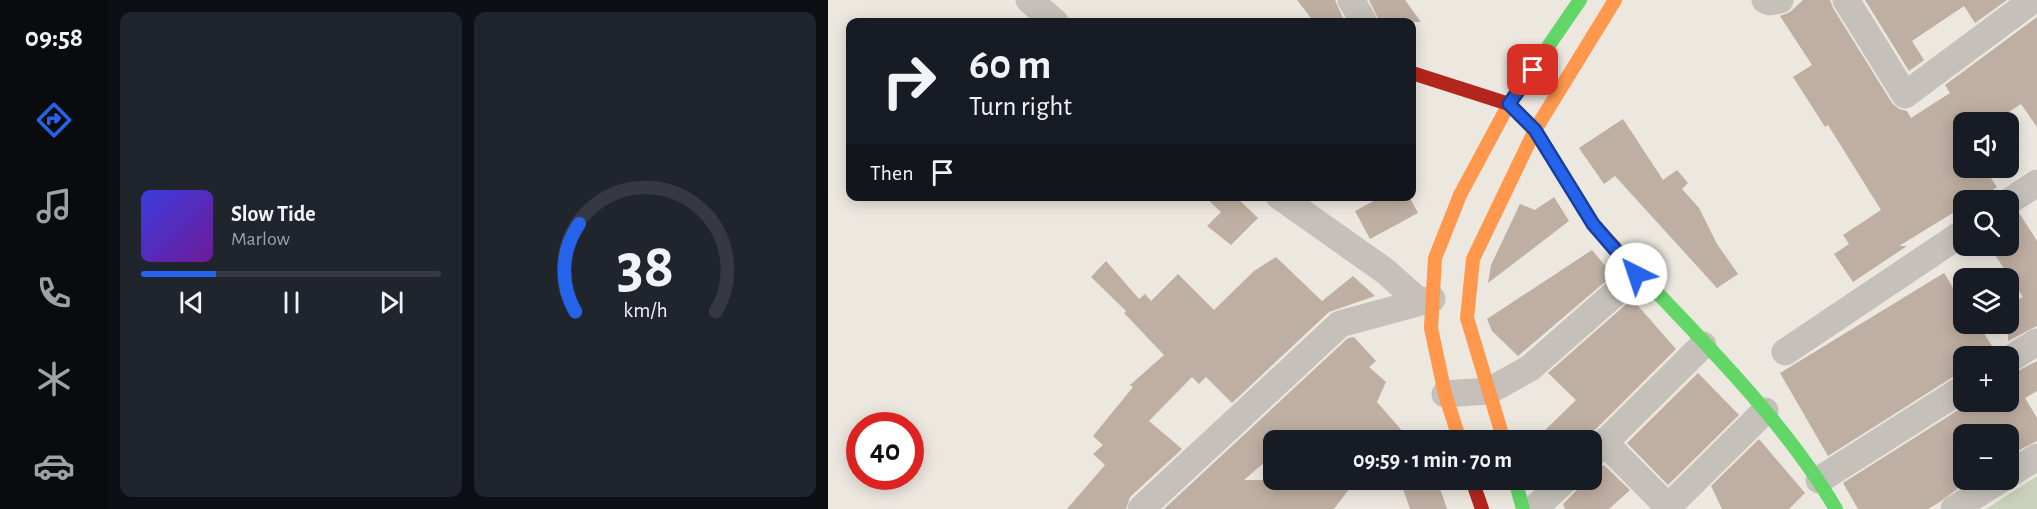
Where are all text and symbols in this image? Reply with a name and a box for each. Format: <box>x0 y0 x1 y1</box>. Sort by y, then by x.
text: 09:58 <box>25 24 83 51</box>
icon: right <box>870 42 948 120</box>
text: 60 m <box>969 44 1051 86</box>
pin <box>1507 44 1558 95</box>
icon: arrive <box>1516 53 1549 86</box>
text: Turn right <box>969 93 1072 120</box>
icon: directions <box>33 99 75 141</box>
map controls <box>1953 112 2019 490</box>
button: sound <box>1953 112 2019 178</box>
icon: arrive <box>926 156 959 189</box>
text: Then <box>870 162 914 184</box>
icon: music <box>33 185 75 227</box>
button: search <box>1953 190 2019 256</box>
text: Slow Tide <box>231 203 316 225</box>
text: Marlow <box>231 229 290 249</box>
text: 38 <box>616 236 674 298</box>
position arrow <box>1604 242 1668 306</box>
button: layers <box>1953 268 2019 334</box>
icon: phone <box>33 272 75 314</box>
icon: previous <box>175 286 208 319</box>
icon: pause <box>275 286 308 319</box>
icon: next <box>375 286 408 319</box>
text: km/h <box>623 300 667 321</box>
button: + <box>1953 346 2019 412</box>
icon: climate <box>33 358 75 400</box>
speed limit sign: 40 <box>846 412 924 490</box>
button: − <box>1953 424 2019 490</box>
icon: car <box>33 445 75 487</box>
text: 09:59 · 1 min · 70 m <box>1353 449 1512 471</box>

